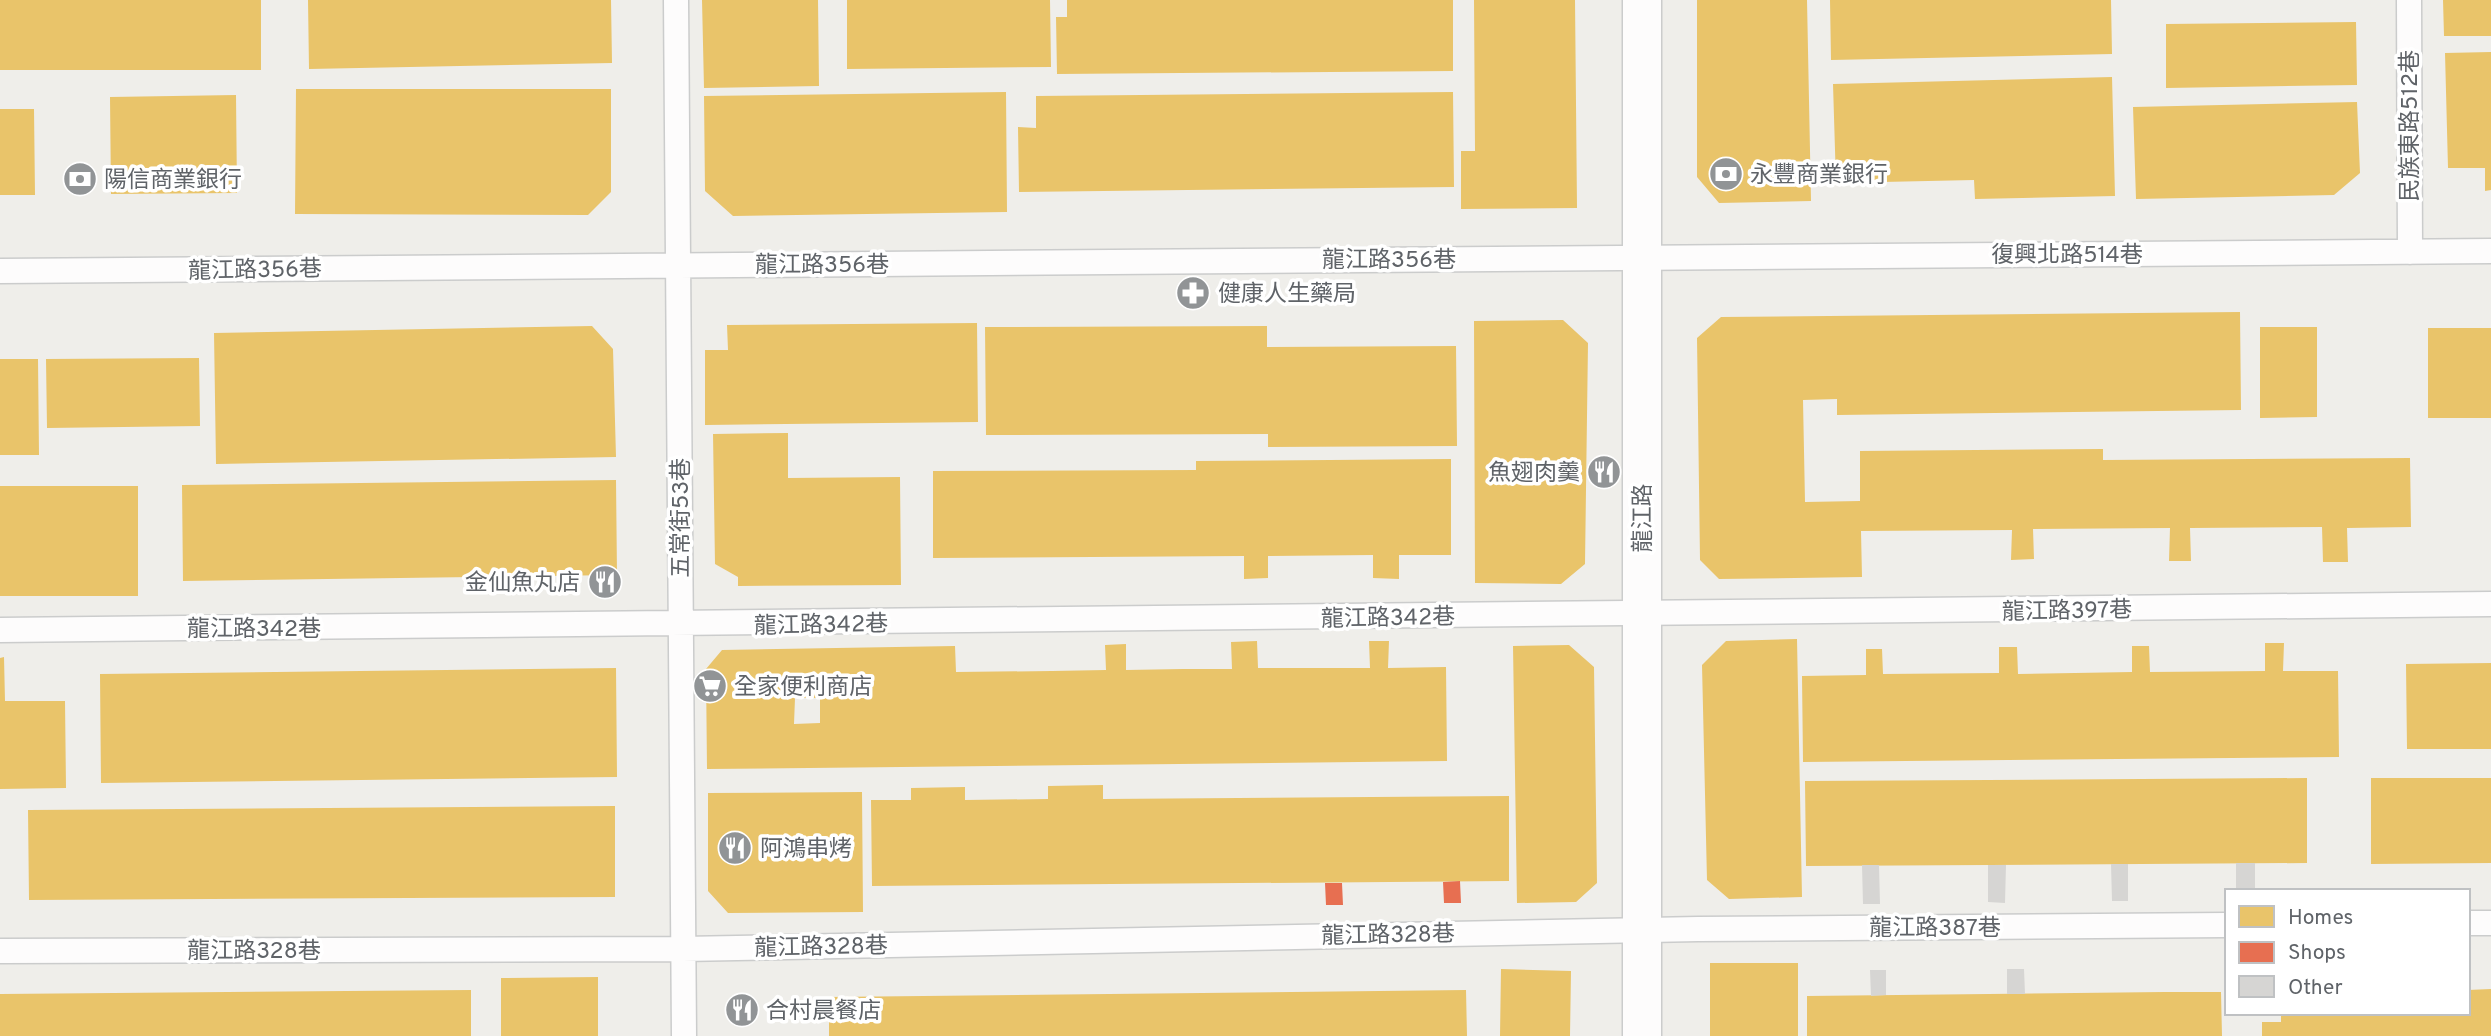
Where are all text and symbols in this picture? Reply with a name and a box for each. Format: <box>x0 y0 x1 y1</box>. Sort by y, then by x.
street label: 民族東路512巷 <box>2397 50 2426 202</box>
bank icon: 永豐商業銀行 <box>1707 155 1745 193</box>
bank icon: 陽信商業銀行 <box>61 160 99 198</box>
place label: 永豐商業銀行 <box>1750 162 1888 191</box>
place label: 陽信商業銀行 <box>104 167 242 196</box>
street label: 復興北路514巷 <box>1991 242 2143 271</box>
street label: 龍江路356巷 <box>1322 247 1456 276</box>
street label: 龍江路356巷 <box>755 252 889 281</box>
street label: 龍江路356巷 <box>188 256 322 287</box>
pharmacy icon: 健康人生藥局 <box>1174 274 1212 312</box>
place label: 健康人生藥局 <box>1218 281 1356 310</box>
restaurant icon: 魚翅肉羹 <box>1585 453 1623 491</box>
street label: 五常街53巷 <box>668 458 697 578</box>
place label: 魚翅肉羹 <box>1488 460 1580 489</box>
street label: 龍江路 <box>1630 484 1659 553</box>
restaurant icon: 金仙魚丸店 <box>586 563 624 601</box>
place label: 金仙魚丸店 <box>465 570 580 599</box>
street label: 龍江路397巷 <box>2002 597 2133 628</box>
street label: 龍江路342巷 <box>1321 604 1455 635</box>
street label: 龍江路342巷 <box>754 611 888 642</box>
street label: 龍江路342巷 <box>187 616 321 645</box>
supermarket icon: 全家便利商店 <box>691 667 729 705</box>
place label: 全家便利商店 <box>734 674 872 703</box>
restaurant icon: 阿鴻串烤 <box>716 829 754 867</box>
place label: 阿鴻串烤 <box>760 836 852 865</box>
legend <box>2225 889 2470 1015</box>
text: Homes <box>2288 905 2353 932</box>
street label: 龍江路387巷 <box>1869 915 2001 944</box>
street label: 龍江路328巷 <box>1321 921 1455 952</box>
street label: 龍江路328巷 <box>754 933 888 964</box>
street label: 龍江路328巷 <box>187 938 321 967</box>
text: Shops <box>2288 940 2346 967</box>
text: Other <box>2288 975 2343 1002</box>
restaurant icon: 合村晨餐店 <box>723 991 761 1029</box>
place label: 合村晨餐店 <box>766 998 881 1027</box>

